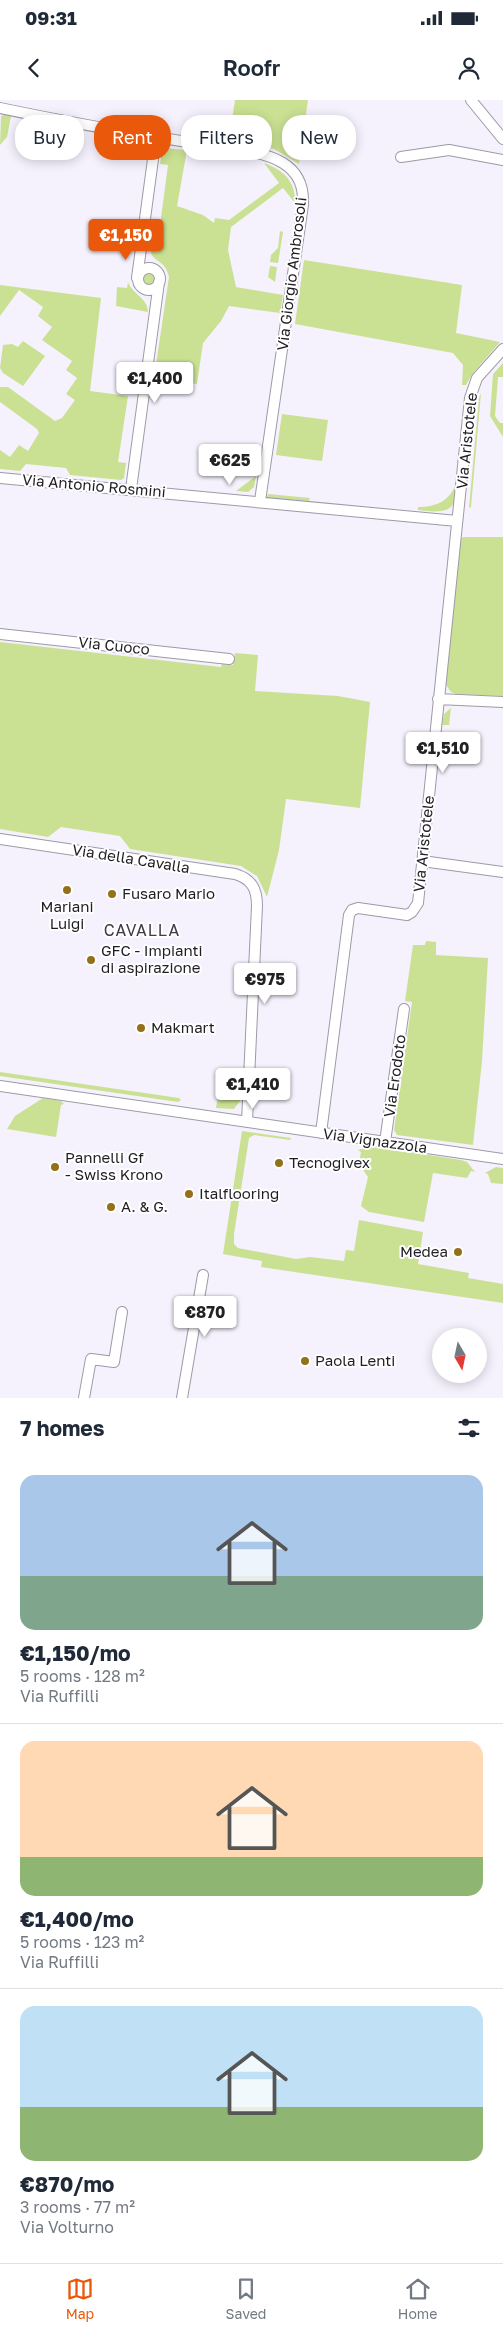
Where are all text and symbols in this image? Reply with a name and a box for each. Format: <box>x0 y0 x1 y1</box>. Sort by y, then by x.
text: 09:31 <box>25 6 77 29</box>
icon: back <box>20 54 48 82</box>
text: Roofr <box>223 54 280 81</box>
icon: person <box>455 54 483 82</box>
chip: Buy <box>15 115 84 160</box>
chip: Rent <box>94 115 171 160</box>
chip: Filters <box>181 115 272 160</box>
chip: New <box>282 115 356 160</box>
street label: Via Giorgio Ambrosoli <box>273 196 309 352</box>
pin: €1,150 <box>85 219 167 261</box>
text: €1,150 <box>99 225 153 245</box>
pin: €1,400 <box>114 362 196 404</box>
text: €1,400 <box>127 368 183 388</box>
street label: Via Aristotele <box>452 391 480 490</box>
pin: €625 <box>200 444 260 486</box>
text: €625 <box>210 450 250 470</box>
street label: Via Antonio Rosmini <box>22 470 167 500</box>
street label: Via Cuoco <box>77 632 151 658</box>
pin: €1,510 <box>402 732 484 774</box>
text: €1,510 <box>416 738 470 758</box>
street label: Via Aristotele <box>409 794 437 893</box>
street label: Via della Cavalla <box>71 840 191 876</box>
marker: Mariani Luigi <box>61 884 73 896</box>
place label: Fusaro Mario <box>122 884 215 902</box>
marker: Fusaro Mario <box>106 888 118 900</box>
place label: Mariani Luigi <box>41 897 93 932</box>
district label: CAVALLA <box>104 920 180 940</box>
place label: GFC - Impianti di aspirazione <box>101 941 203 976</box>
marker: GFC - Impianti di aspirazione <box>85 954 97 966</box>
pin: €975 <box>235 962 295 1005</box>
text: €975 <box>245 969 285 989</box>
place label: Makmart <box>151 1018 215 1036</box>
marker: Makmart <box>135 1022 147 1034</box>
street label: Via Erodoto <box>379 1033 409 1118</box>
pin: €1,410 <box>212 1068 294 1110</box>
text: €1,410 <box>226 1074 280 1094</box>
street label: Via Vignazzola <box>322 1124 428 1156</box>
place label: Pannelli Gf - Swiss Krono <box>65 1148 163 1183</box>
place label: Tecnogivex <box>289 1153 370 1171</box>
marker: Tecnogivex <box>273 1157 285 1169</box>
marker: Pannelli Gf - Swiss Krono <box>49 1161 61 1173</box>
place label: Italflooring <box>199 1184 279 1202</box>
marker: Italflooring <box>183 1188 195 1200</box>
place label: A. & G. <box>121 1197 168 1215</box>
marker: A. & G. <box>105 1201 117 1213</box>
place label: Medea <box>400 1242 448 1260</box>
marker: Medea <box>452 1246 464 1258</box>
pin: €870 <box>175 1296 235 1338</box>
text: €870 <box>185 1302 225 1322</box>
north arrow <box>432 1328 488 1382</box>
map controls <box>432 1328 487 1383</box>
place label: Paola Lenti <box>315 1351 395 1369</box>
marker: Paola Lenti <box>299 1355 311 1367</box>
icon: filters <box>455 1414 483 1442</box>
text: 7 homes <box>20 1415 105 1441</box>
icon: home <box>207 1508 297 1598</box>
text: €1,150/mo <box>20 1640 131 1666</box>
text: 5 rooms · 128 m² <box>20 1666 145 1686</box>
text: Via Ruffilli <box>20 1686 99 1706</box>
icon: home <box>207 1773 297 1863</box>
text: €1,400/mo <box>20 1906 134 1932</box>
text: 5 rooms · 123 m² <box>20 1932 144 1952</box>
text: Via Ruffilli <box>20 1952 99 1972</box>
icon: home <box>207 2038 297 2128</box>
text: €870/mo <box>20 2171 114 2197</box>
text: 3 rooms · 77 m² <box>20 2197 135 2217</box>
text: Via Volturno <box>20 2217 114 2237</box>
tab: Map <box>66 2275 94 2322</box>
tab: Saved <box>226 2275 266 2322</box>
tab: Home <box>398 2275 437 2322</box>

